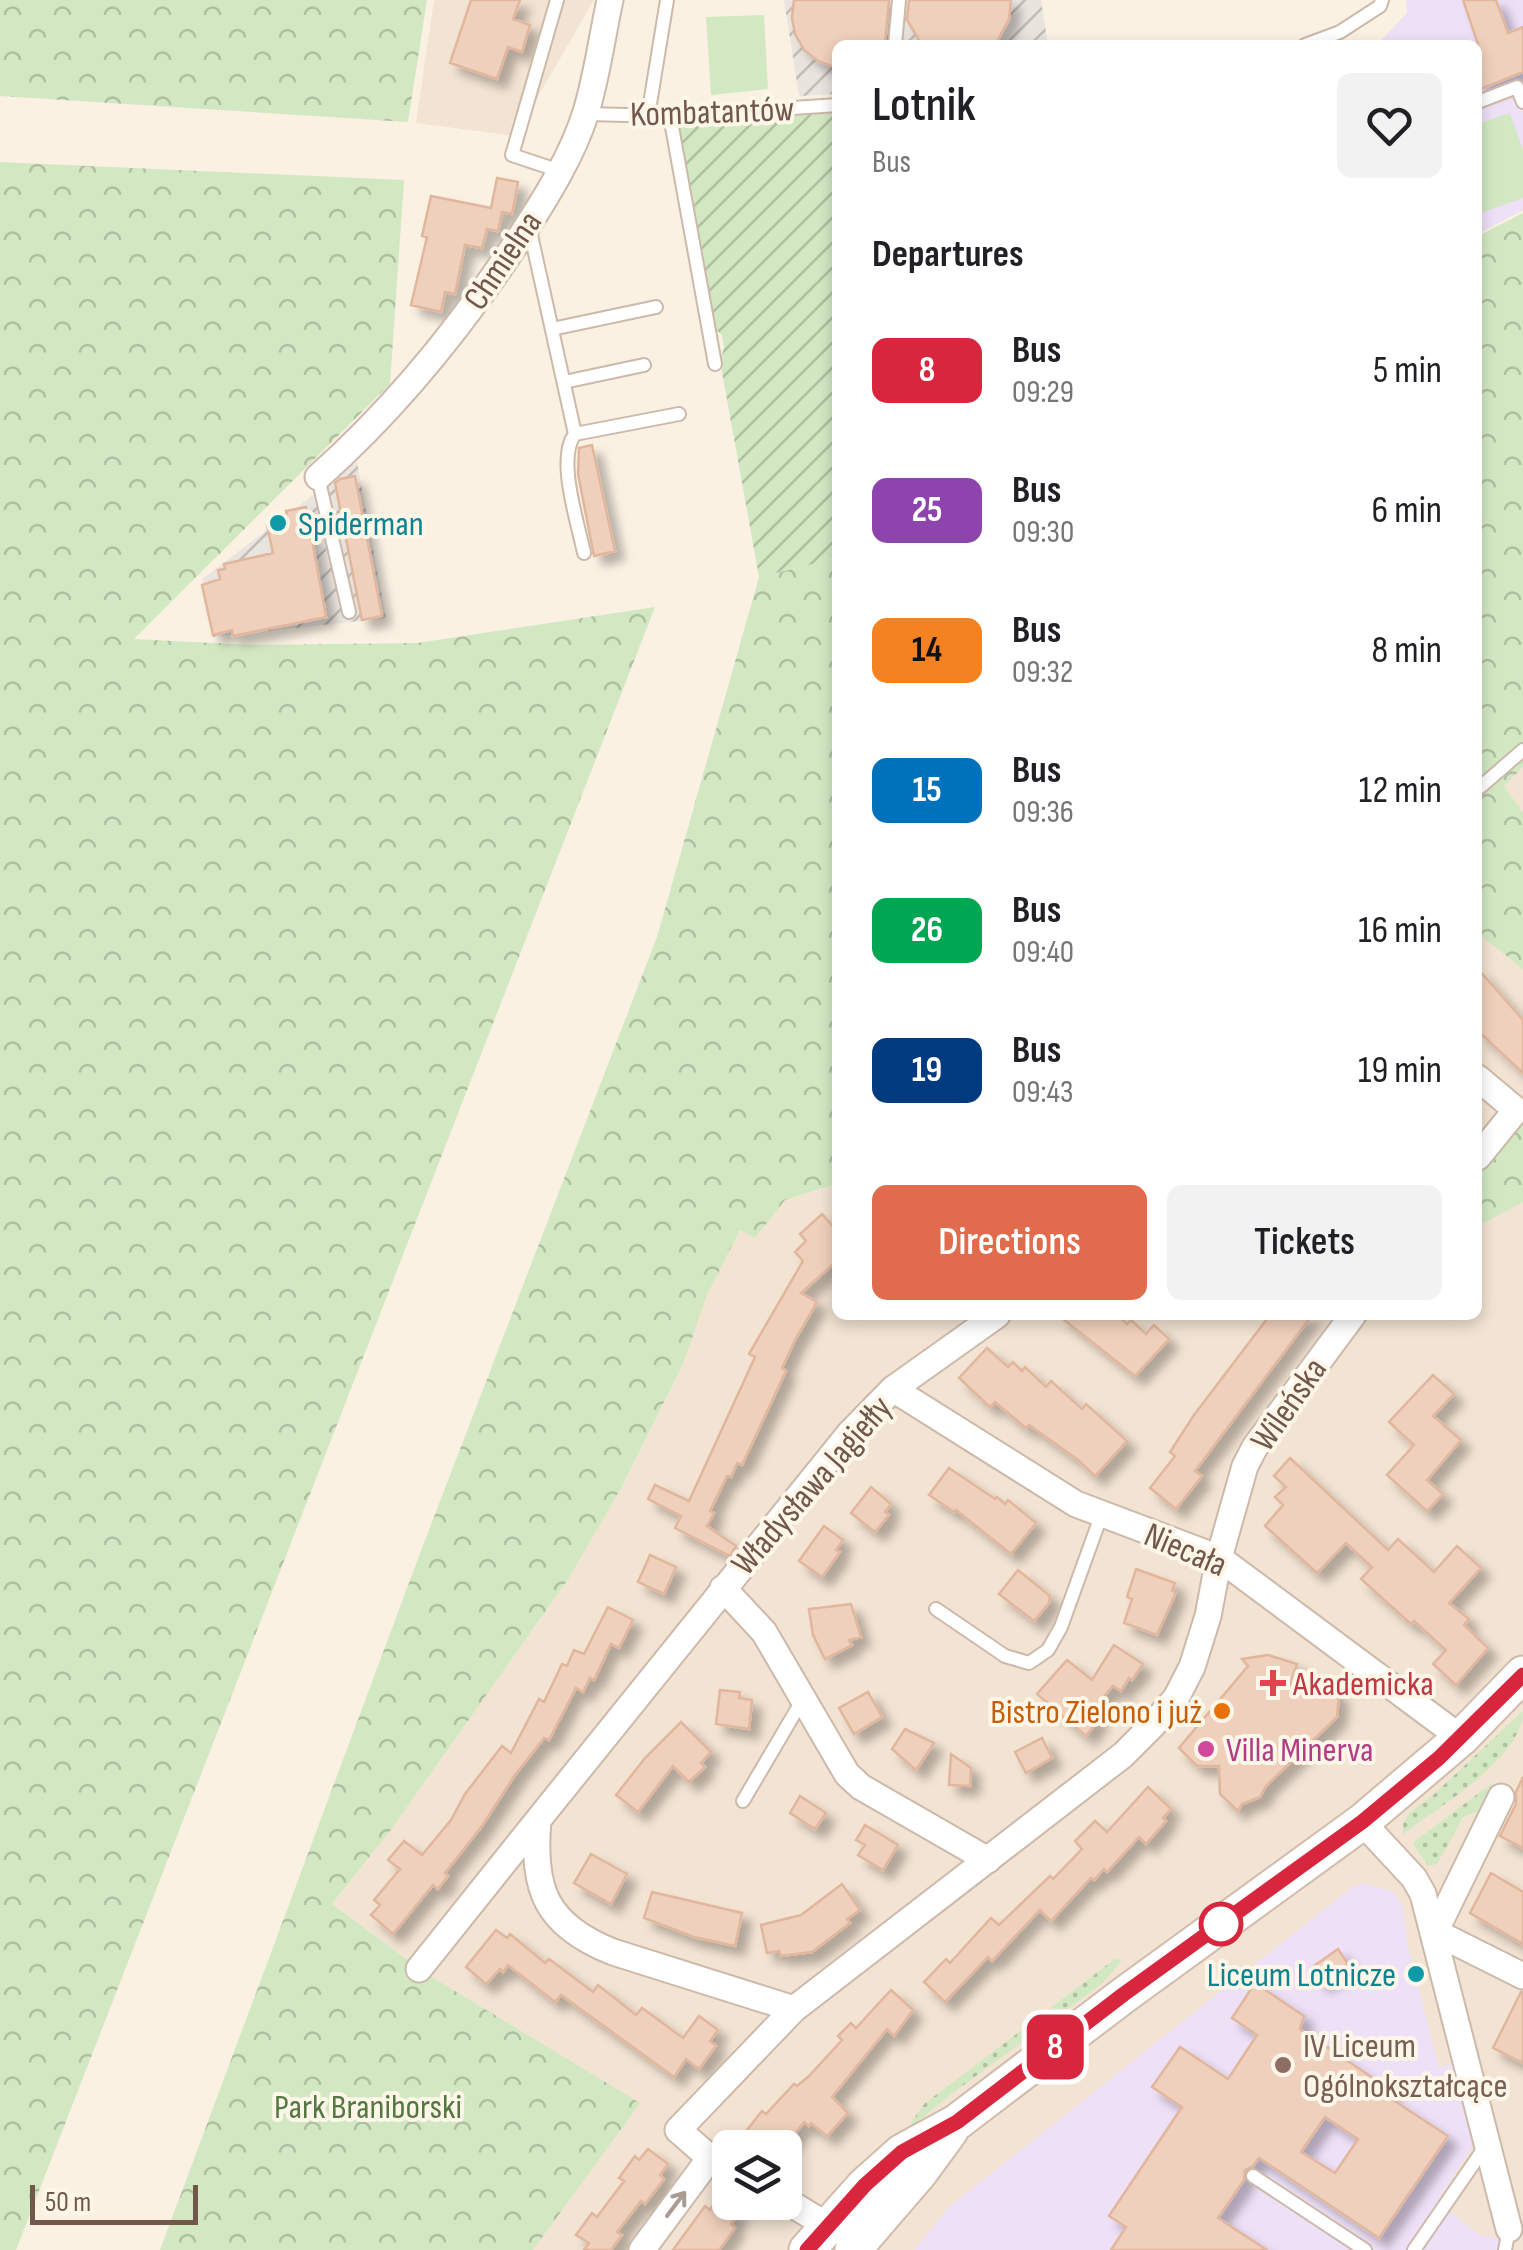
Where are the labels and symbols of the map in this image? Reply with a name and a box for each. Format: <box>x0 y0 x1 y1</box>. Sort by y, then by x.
street label: Kombatantów <box>629 88 795 137</box>
street label: Chmielna <box>455 203 552 318</box>
place label: Spiderman <box>298 503 424 546</box>
marker: Spiderman <box>267 512 289 534</box>
street label: Wileńska <box>1242 1350 1337 1460</box>
street label: Władysława Jagiełły <box>722 1387 902 1585</box>
street label: Niecała <box>1138 1514 1233 1587</box>
place label: Akademicka <box>1292 1663 1434 1706</box>
marker: Akademicka <box>1262 1672 1284 1694</box>
place label: Bistro Zielono i już <box>990 1691 1202 1734</box>
marker: Bistro Zielono i już <box>1211 1700 1233 1722</box>
place label: Villa Minerva <box>1226 1729 1374 1772</box>
marker: Villa Minerva <box>1195 1738 1217 1760</box>
unlabelled marker <box>1200 1903 1242 1945</box>
place label: Liceum Lotnicze <box>1207 1954 1396 1997</box>
marker: Liceum Lotnicze <box>1405 1963 1427 1985</box>
line badge: 8 <box>1022 2014 1088 2080</box>
place label: IV Liceum Ogólnokształcące <box>1303 2025 1508 2108</box>
marker: IV Liceum Ogólnokształcące <box>1272 2054 1294 2076</box>
park label: Park Braniborski <box>274 2086 462 2129</box>
scale bar <box>30 2180 198 2224</box>
one-way arrow <box>665 2191 686 2218</box>

